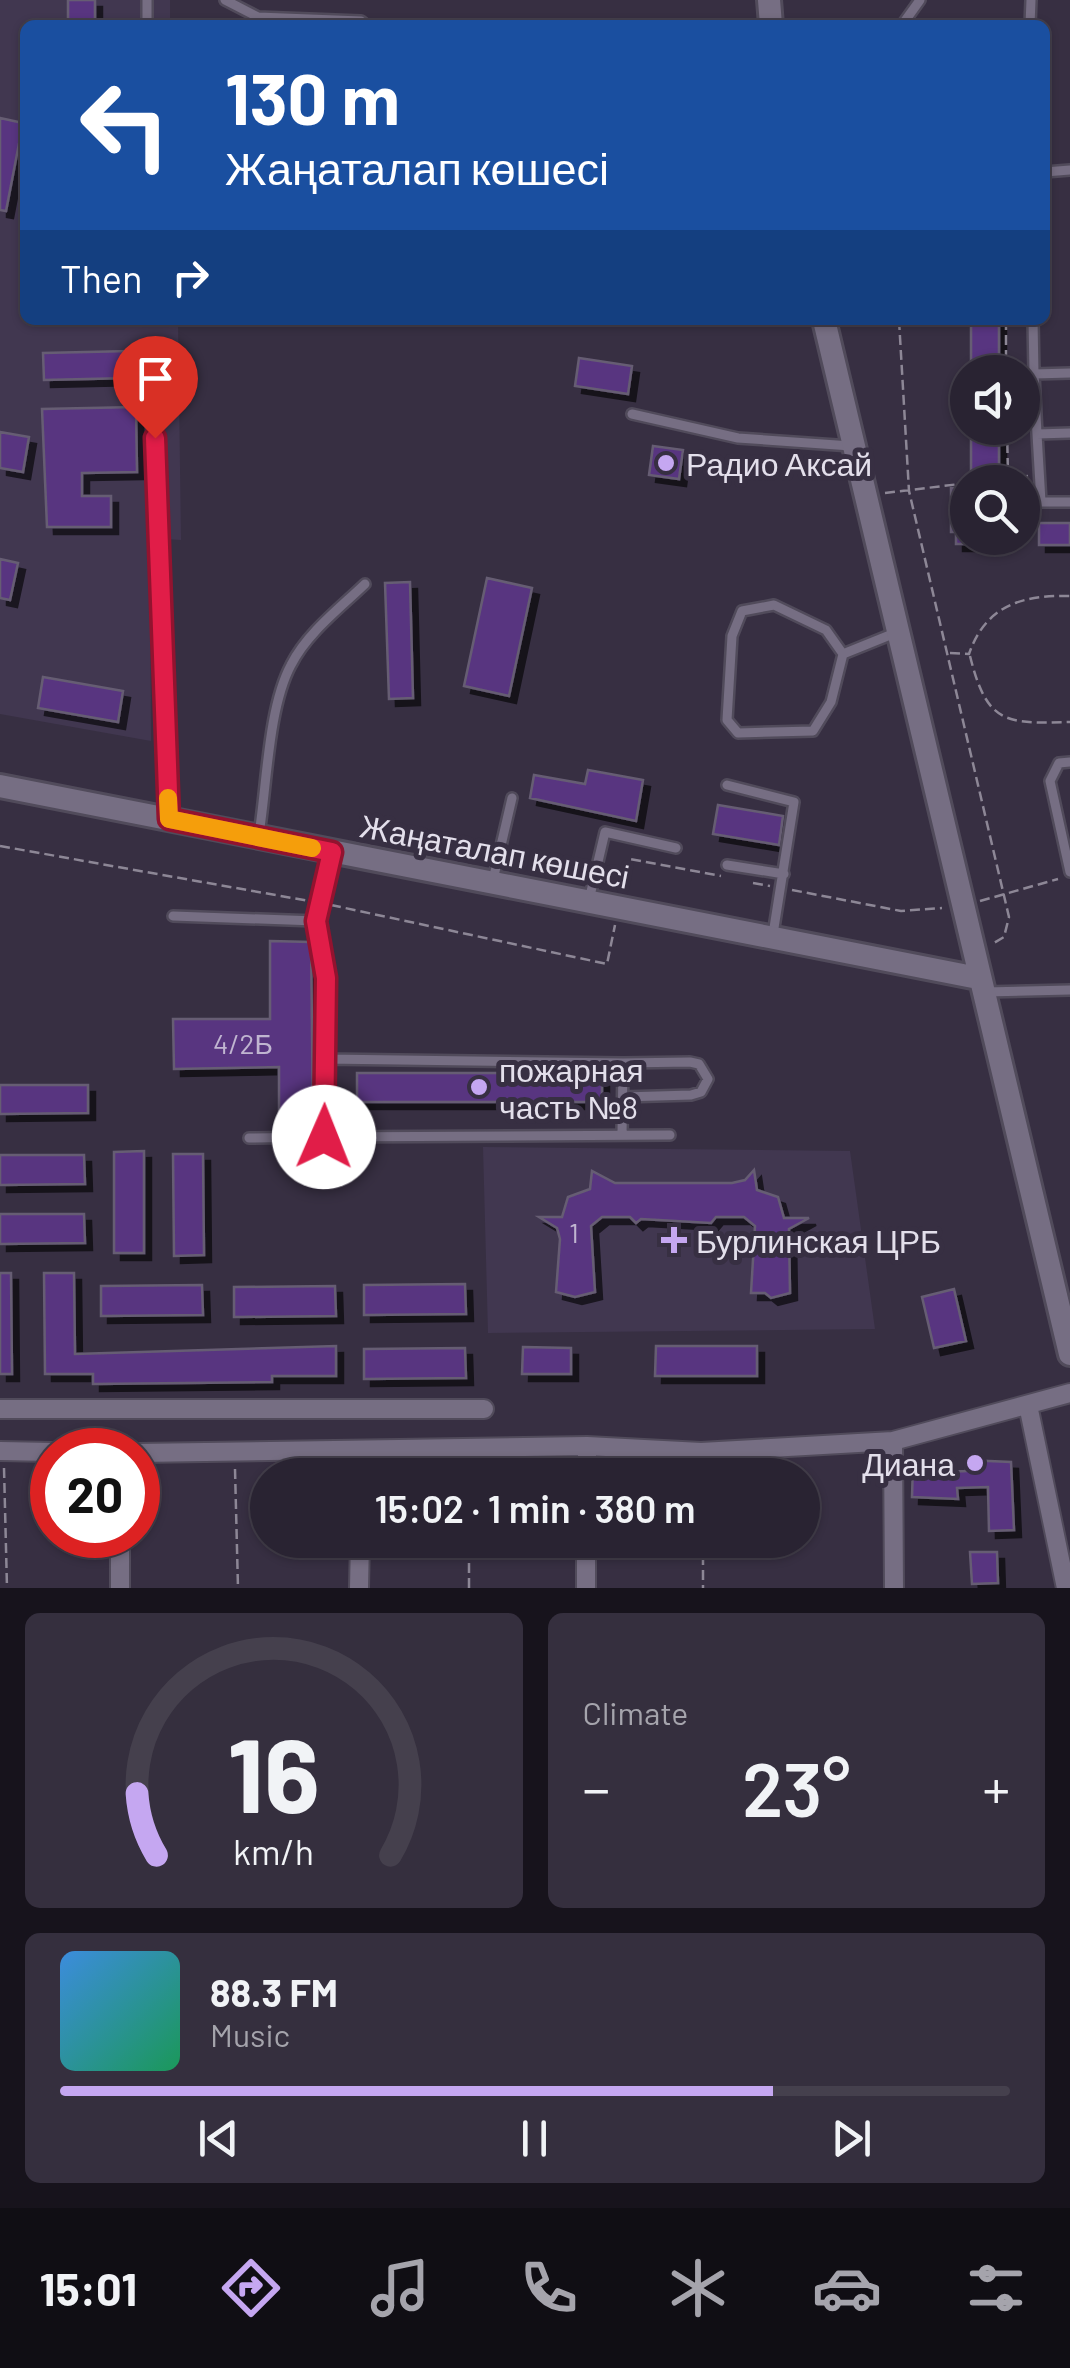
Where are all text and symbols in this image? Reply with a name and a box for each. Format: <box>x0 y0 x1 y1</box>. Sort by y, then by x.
text: 130 m <box>225 55 400 139</box>
icon: left <box>60 60 190 190</box>
text: Жаңаталап көшесі <box>225 140 609 194</box>
icon: right <box>163 250 218 305</box>
text: Then <box>60 255 143 301</box>
pin <box>113 336 198 439</box>
icon: arrive <box>128 351 183 406</box>
map controls <box>950 355 1040 555</box>
button: sound <box>950 355 1040 445</box>
place label: Радио Аксай <box>686 444 872 483</box>
marker: Радио Аксай <box>655 452 677 474</box>
button: search <box>950 465 1040 555</box>
street label: Жаңаталап көшесі <box>357 805 633 896</box>
house number: 4/2Б <box>213 1026 273 1060</box>
place label: пожарная часть №8 <box>499 1050 644 1125</box>
marker: пожарная часть №8 <box>468 1076 490 1098</box>
position arrow <box>272 1085 376 1189</box>
house number: 1 <box>569 1215 579 1249</box>
place label: Бурлинская ЦРБ <box>696 1221 941 1260</box>
marker: Бурлинская ЦРБ <box>661 1227 687 1253</box>
speed limit sign: 20 <box>30 1428 160 1558</box>
place label: Диана <box>862 1444 955 1483</box>
marker: Диана <box>964 1452 986 1474</box>
text: 15:02 · 1 min · 380 m <box>374 1485 696 1531</box>
text: Climate <box>583 1693 688 1731</box>
text: 16 <box>227 1709 320 1834</box>
text: 23° <box>742 1742 851 1832</box>
text: − <box>583 1754 610 1820</box>
text: + <box>982 1754 1010 1820</box>
text: km/h <box>233 1829 314 1872</box>
text: 88.3 FM <box>210 1969 338 2015</box>
text: Music <box>210 2015 290 2053</box>
icon: previous <box>191 2111 246 2166</box>
icon: pause <box>507 2111 562 2166</box>
icon: next <box>824 2111 879 2166</box>
icon: directions <box>216 2253 286 2323</box>
icon: music <box>365 2253 435 2323</box>
icon: phone <box>514 2253 584 2323</box>
icon: climate <box>663 2253 733 2323</box>
icon: car <box>812 2253 882 2323</box>
icon: filters <box>961 2253 1031 2323</box>
text: 15:01 <box>39 2261 137 2315</box>

